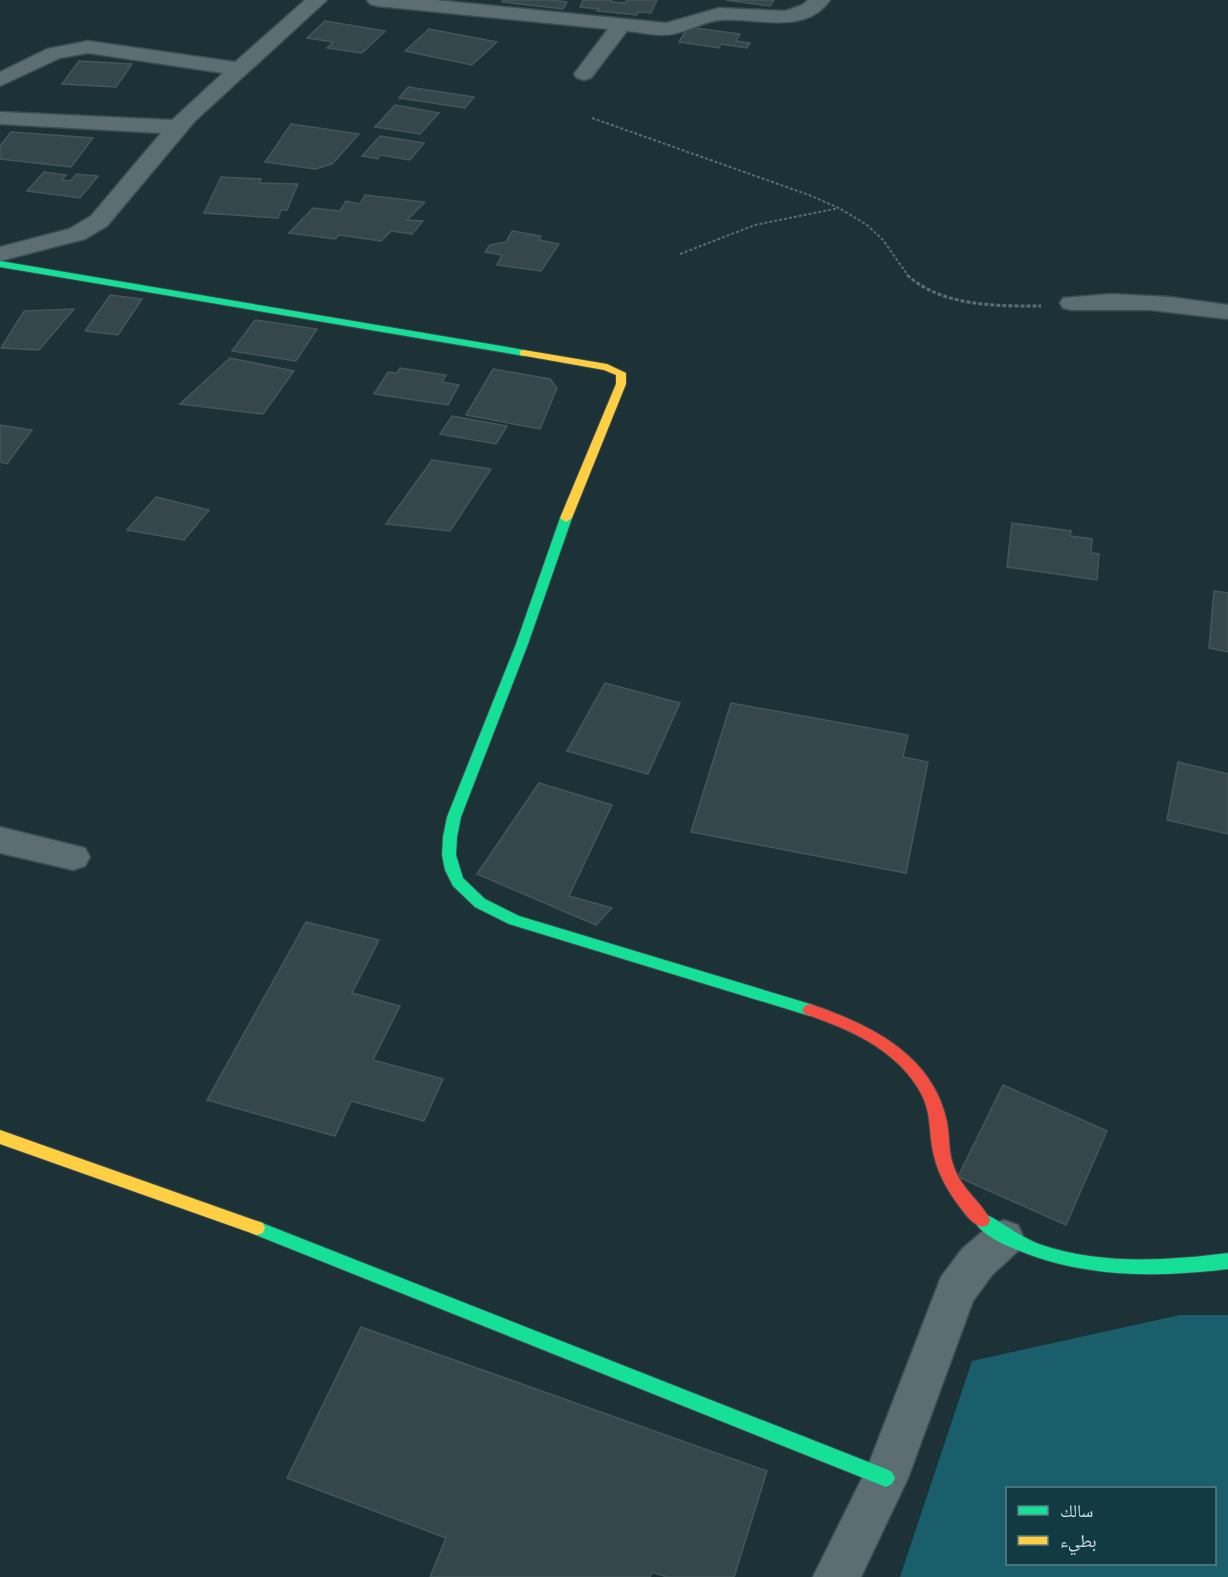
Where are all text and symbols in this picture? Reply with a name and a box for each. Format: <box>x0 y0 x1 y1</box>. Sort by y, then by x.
legend <box>1006 1487 1216 1565</box>
text: سالك <box>1060 1500 1093 1522</box>
text: بطيء <box>1060 1530 1097 1556</box>

